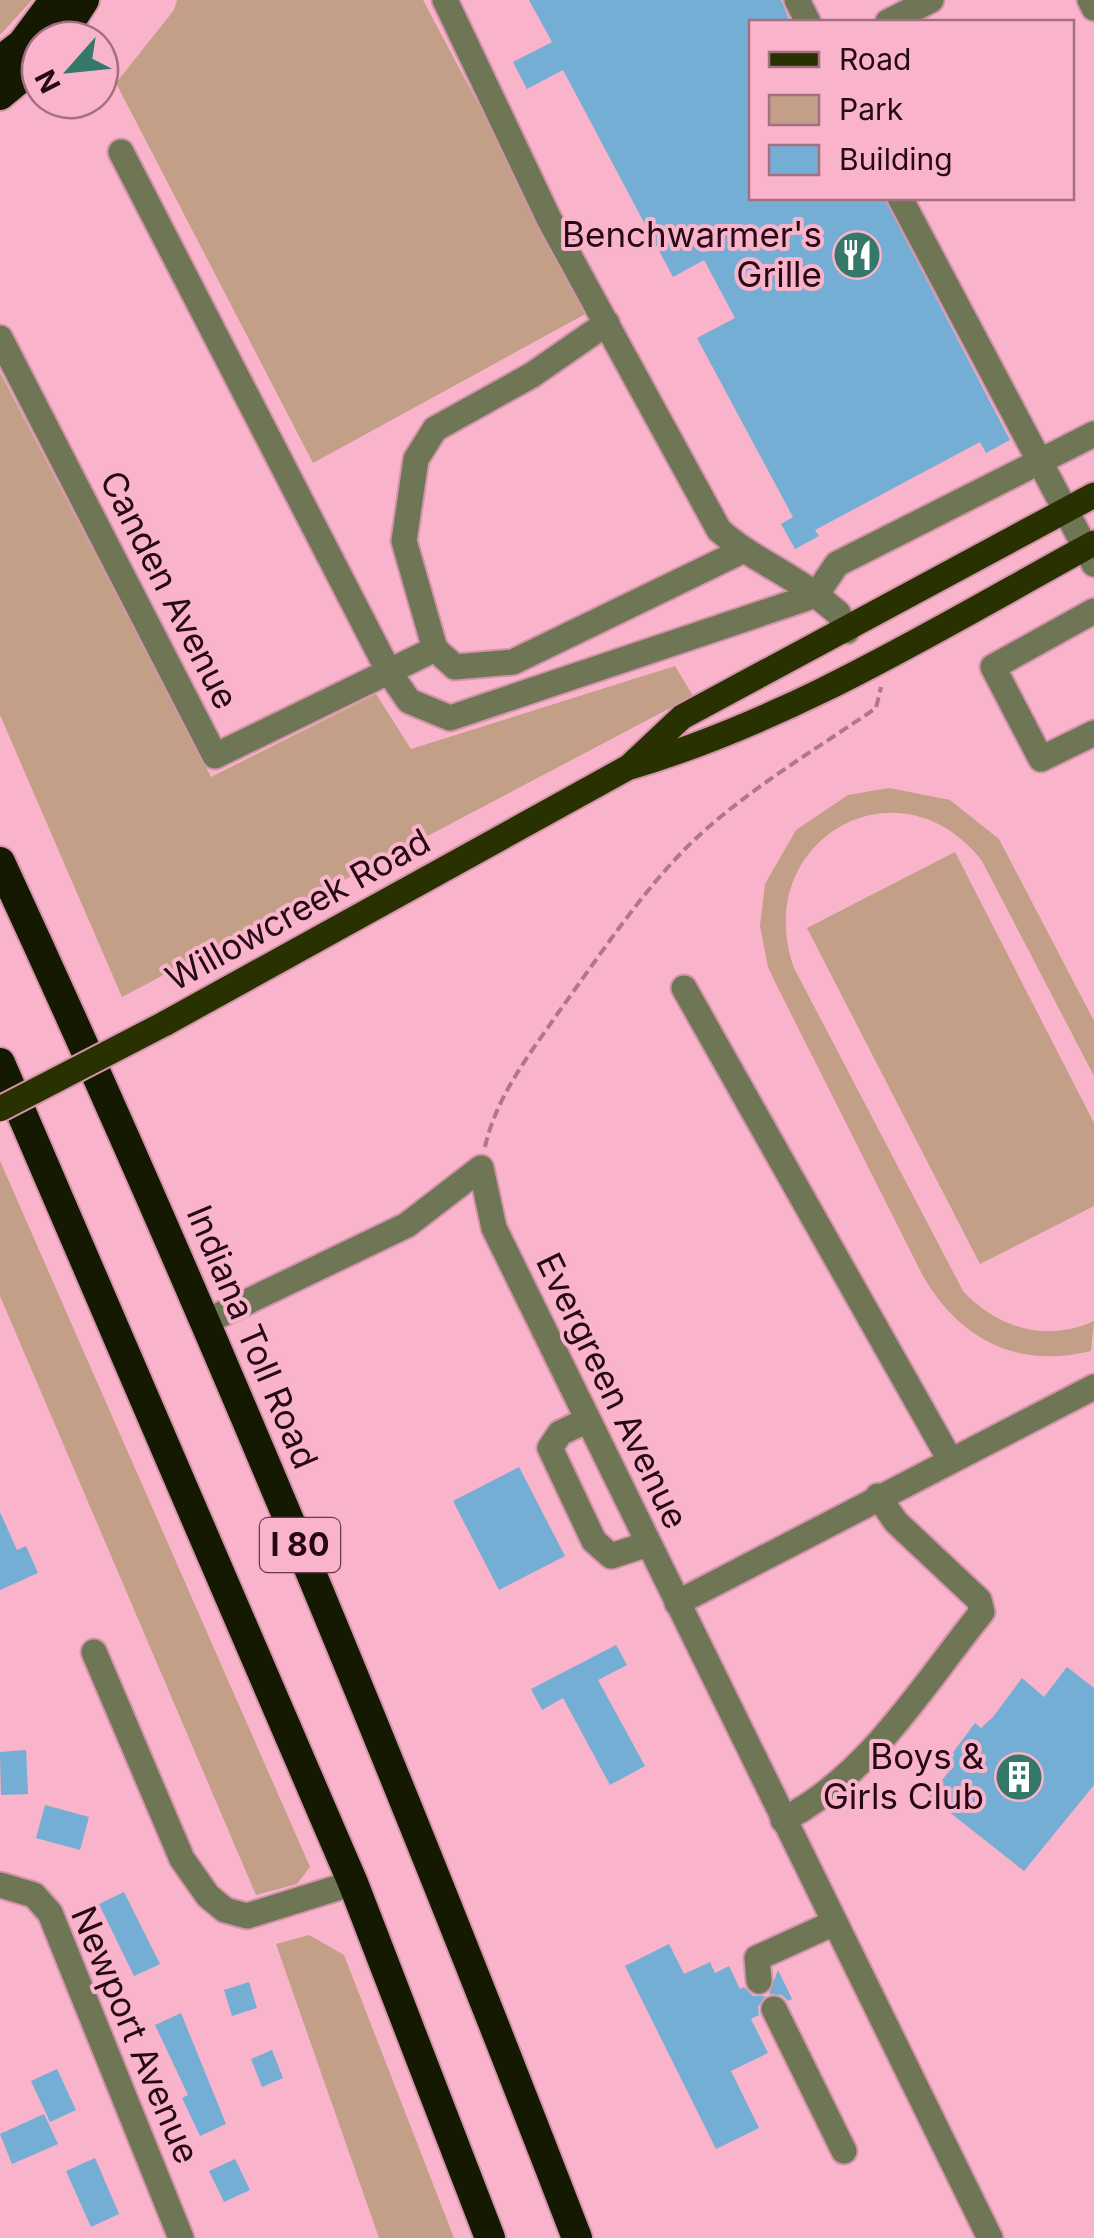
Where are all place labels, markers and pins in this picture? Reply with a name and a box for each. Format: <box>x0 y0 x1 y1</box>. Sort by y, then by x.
place label: Benchwarmer's Grille <box>562 213 822 295</box>
restaurant icon: Benchwarmer's Grille <box>831 229 883 281</box>
place label: Boys & Girls Club <box>823 1735 984 1817</box>
building icon: Boys & Girls Club <box>993 1751 1045 1803</box>

